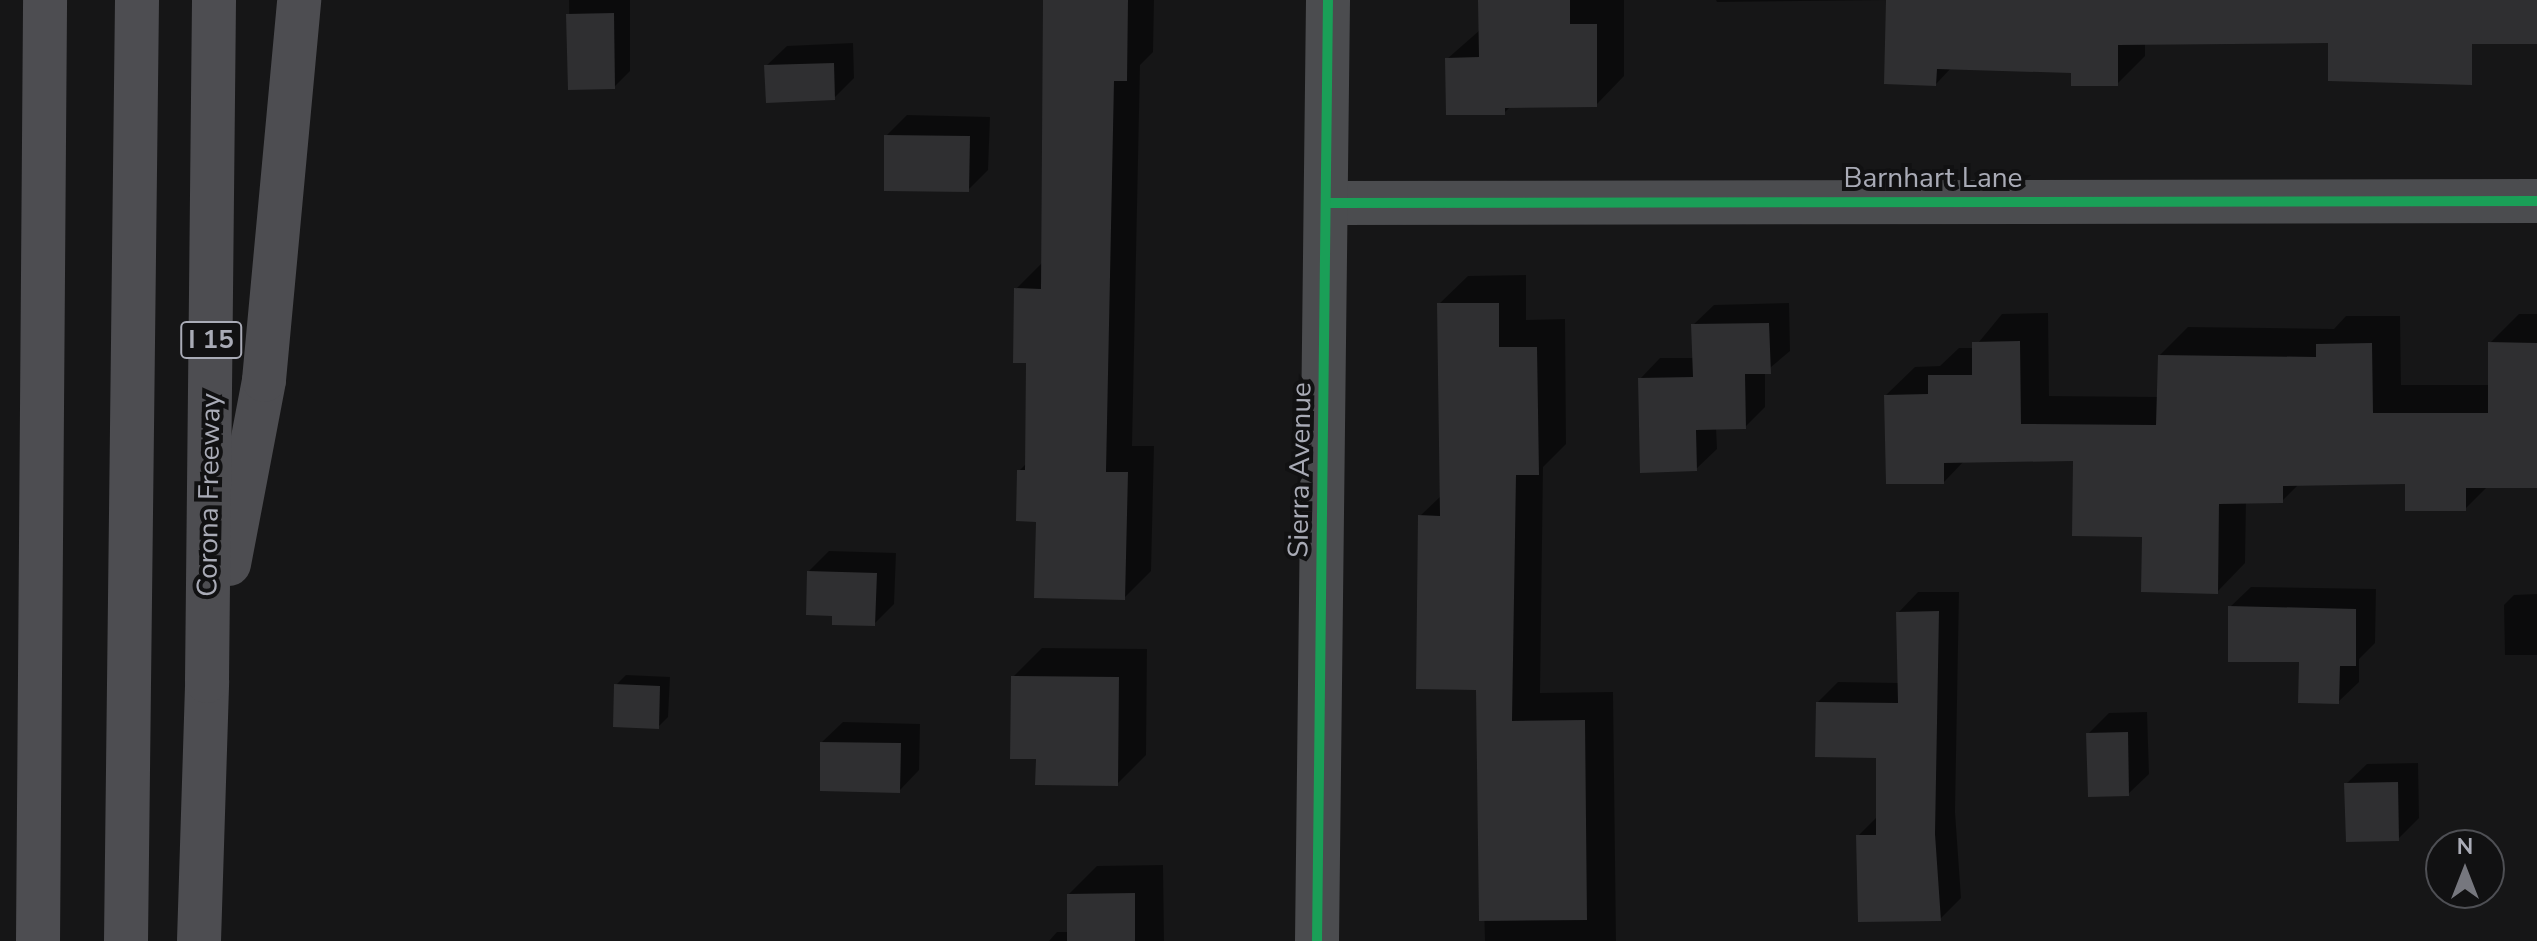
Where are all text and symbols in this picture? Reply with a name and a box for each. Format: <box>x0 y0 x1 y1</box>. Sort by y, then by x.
street label: Barnhart Lane <box>1843 161 2023 195</box>
road number: I 15 <box>179 318 243 362</box>
street label: Sierra Avenue <box>1282 382 1318 558</box>
street label: Corona Freeway <box>190 393 228 597</box>
north arrow <box>2425 829 2505 909</box>
text: N <box>2457 832 2473 862</box>

